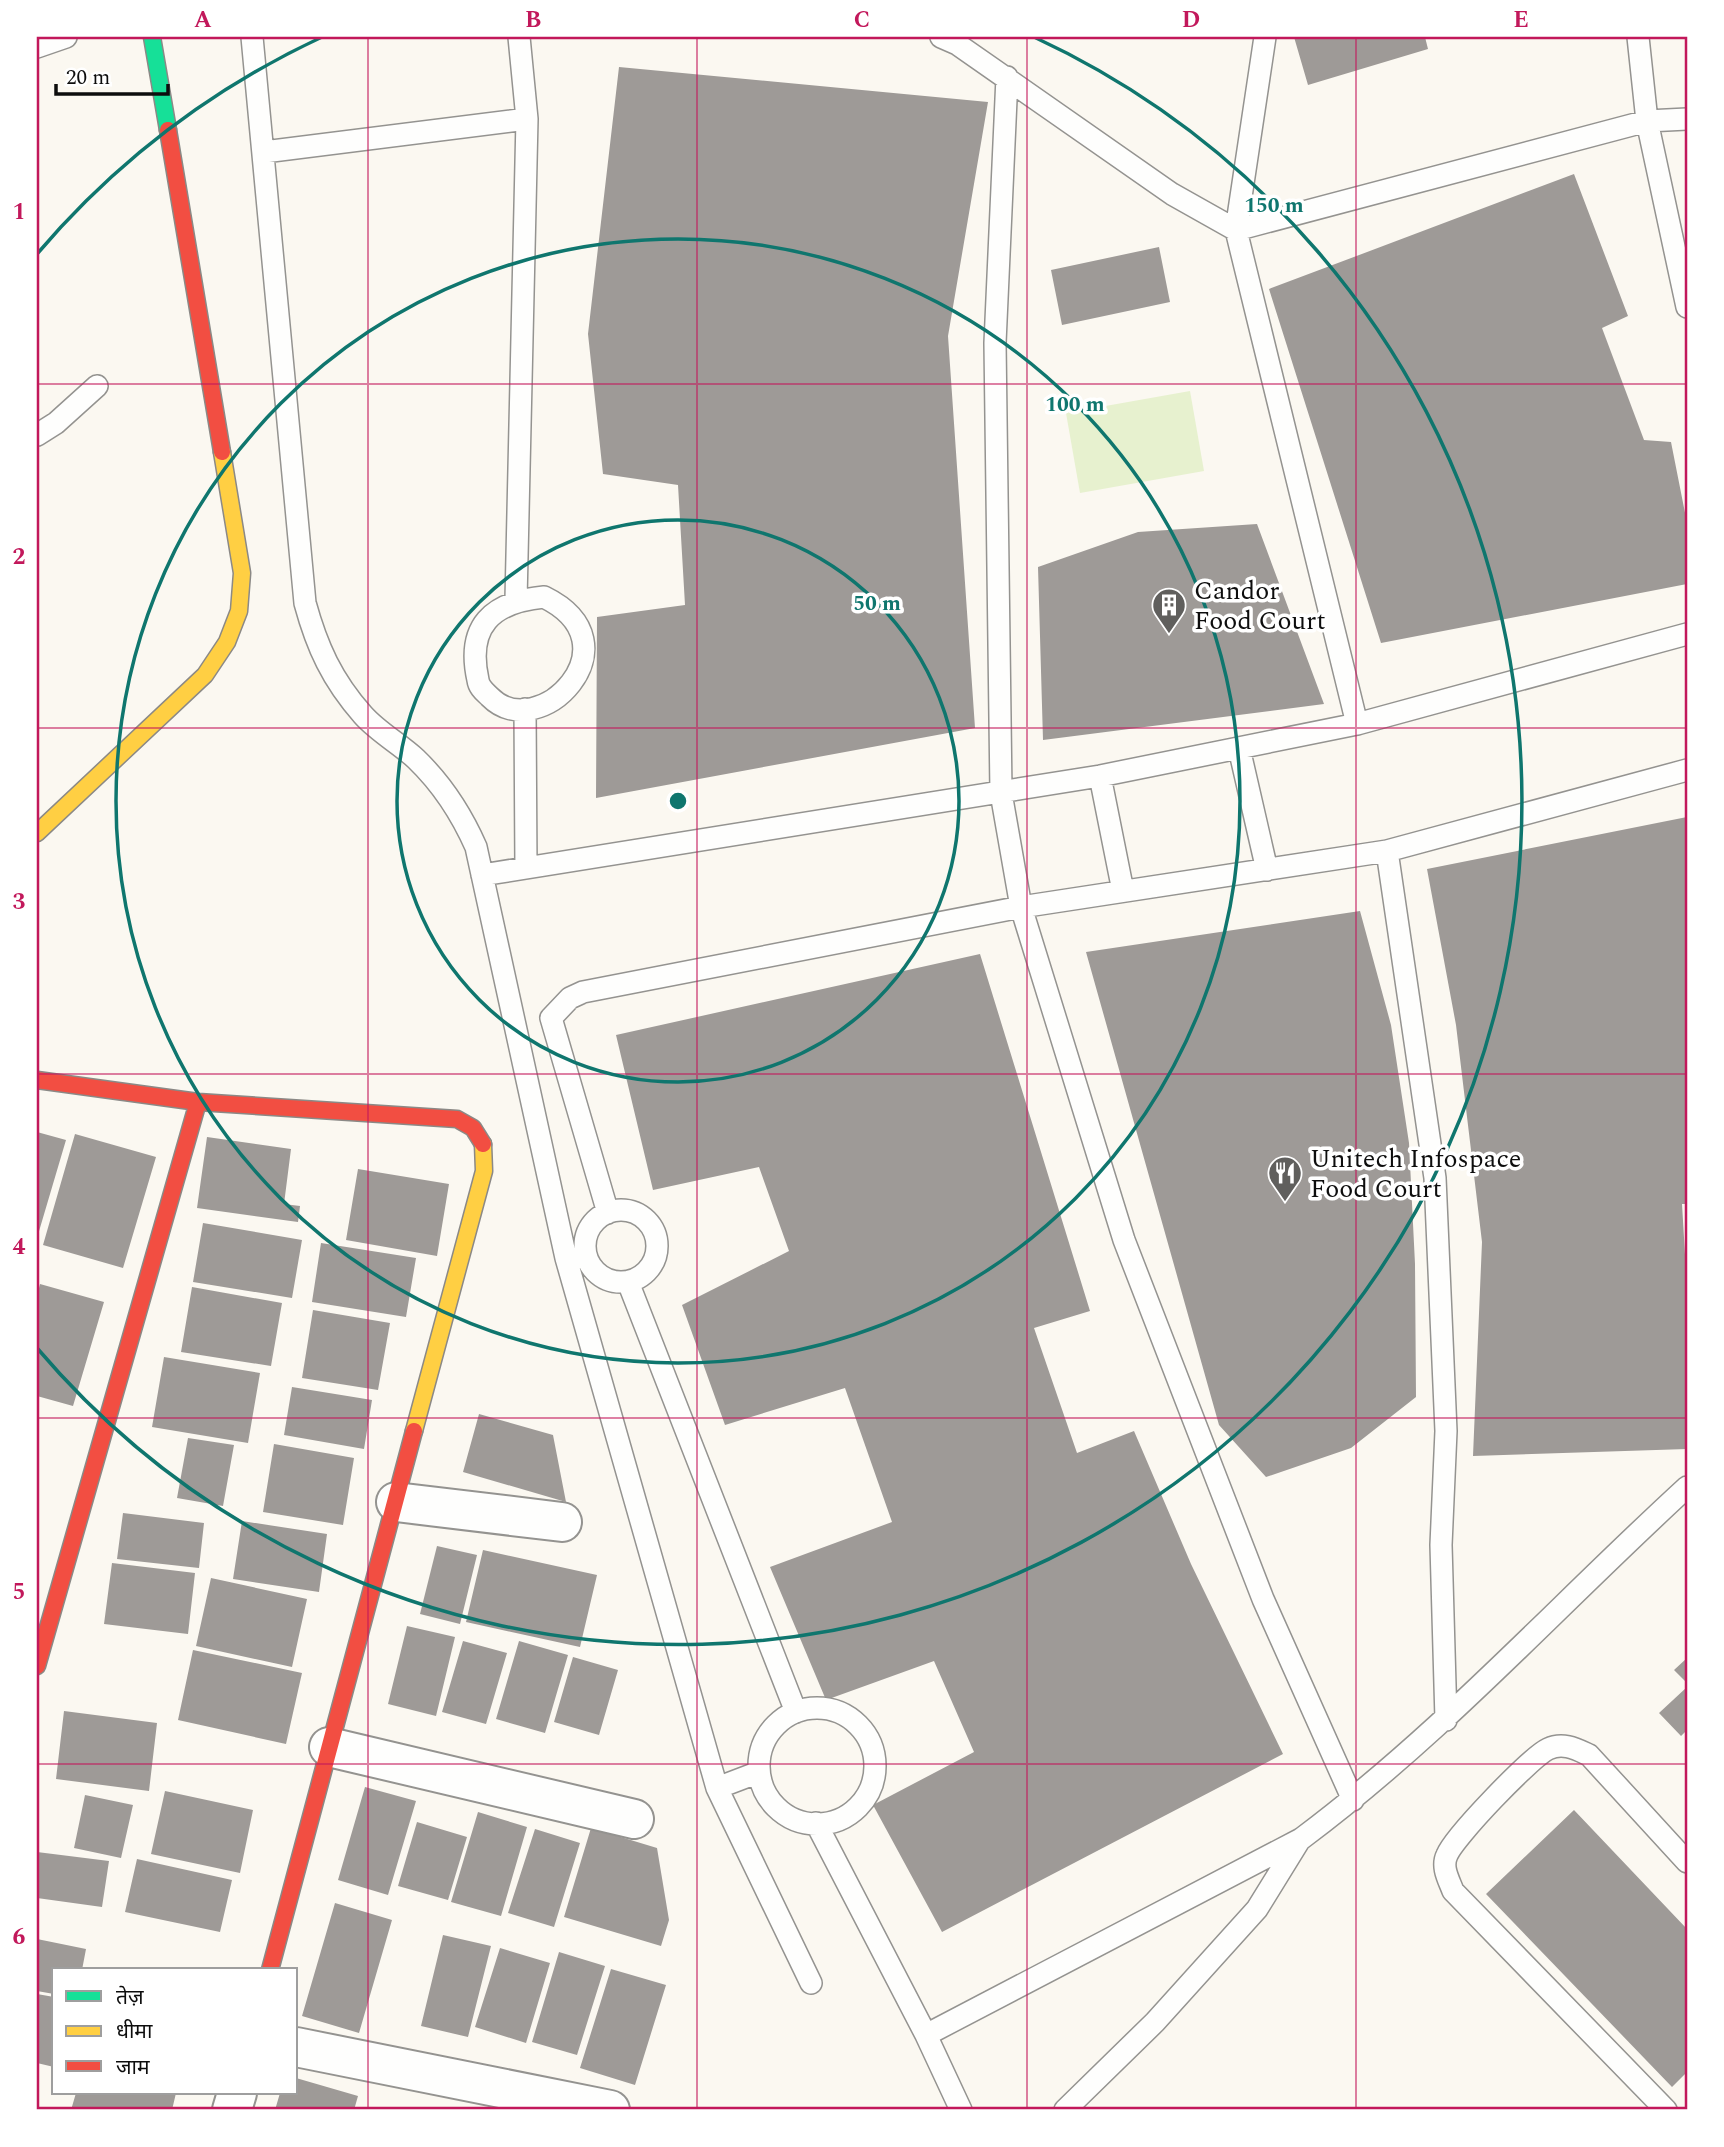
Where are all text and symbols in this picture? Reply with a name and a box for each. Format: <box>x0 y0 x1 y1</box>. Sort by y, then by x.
text: A <box>194 3 212 38</box>
text: B <box>525 3 541 38</box>
text: C <box>854 3 870 38</box>
text: D <box>1182 3 1200 38</box>
text: E <box>1513 3 1529 38</box>
scale bar <box>56 52 168 96</box>
text: 20 m <box>66 62 110 94</box>
text: 150 m <box>1244 190 1304 222</box>
text: 1 <box>13 195 25 230</box>
text: 100 m <box>1045 389 1105 421</box>
text: 2 <box>13 540 26 575</box>
place label: Candor Food Court <box>1194 571 1326 641</box>
building icon: Candor Food Court <box>1150 586 1188 635</box>
text: 50 m <box>853 588 901 620</box>
centre of rings <box>666 789 690 813</box>
text: 3 <box>13 885 26 920</box>
place label: Unitech Infospace Food Court <box>1310 1139 1521 1209</box>
restaurant icon: Unitech Infospace Food Court <box>1266 1154 1304 1203</box>
text: 4 <box>13 1230 26 1265</box>
text: 5 <box>13 1575 25 1610</box>
text: 6 <box>13 1920 26 1955</box>
legend <box>52 1968 298 2094</box>
text: तेज़ <box>116 1982 144 2014</box>
text: धीमा <box>116 2016 153 2048</box>
text: जाम <box>116 2052 150 2084</box>

